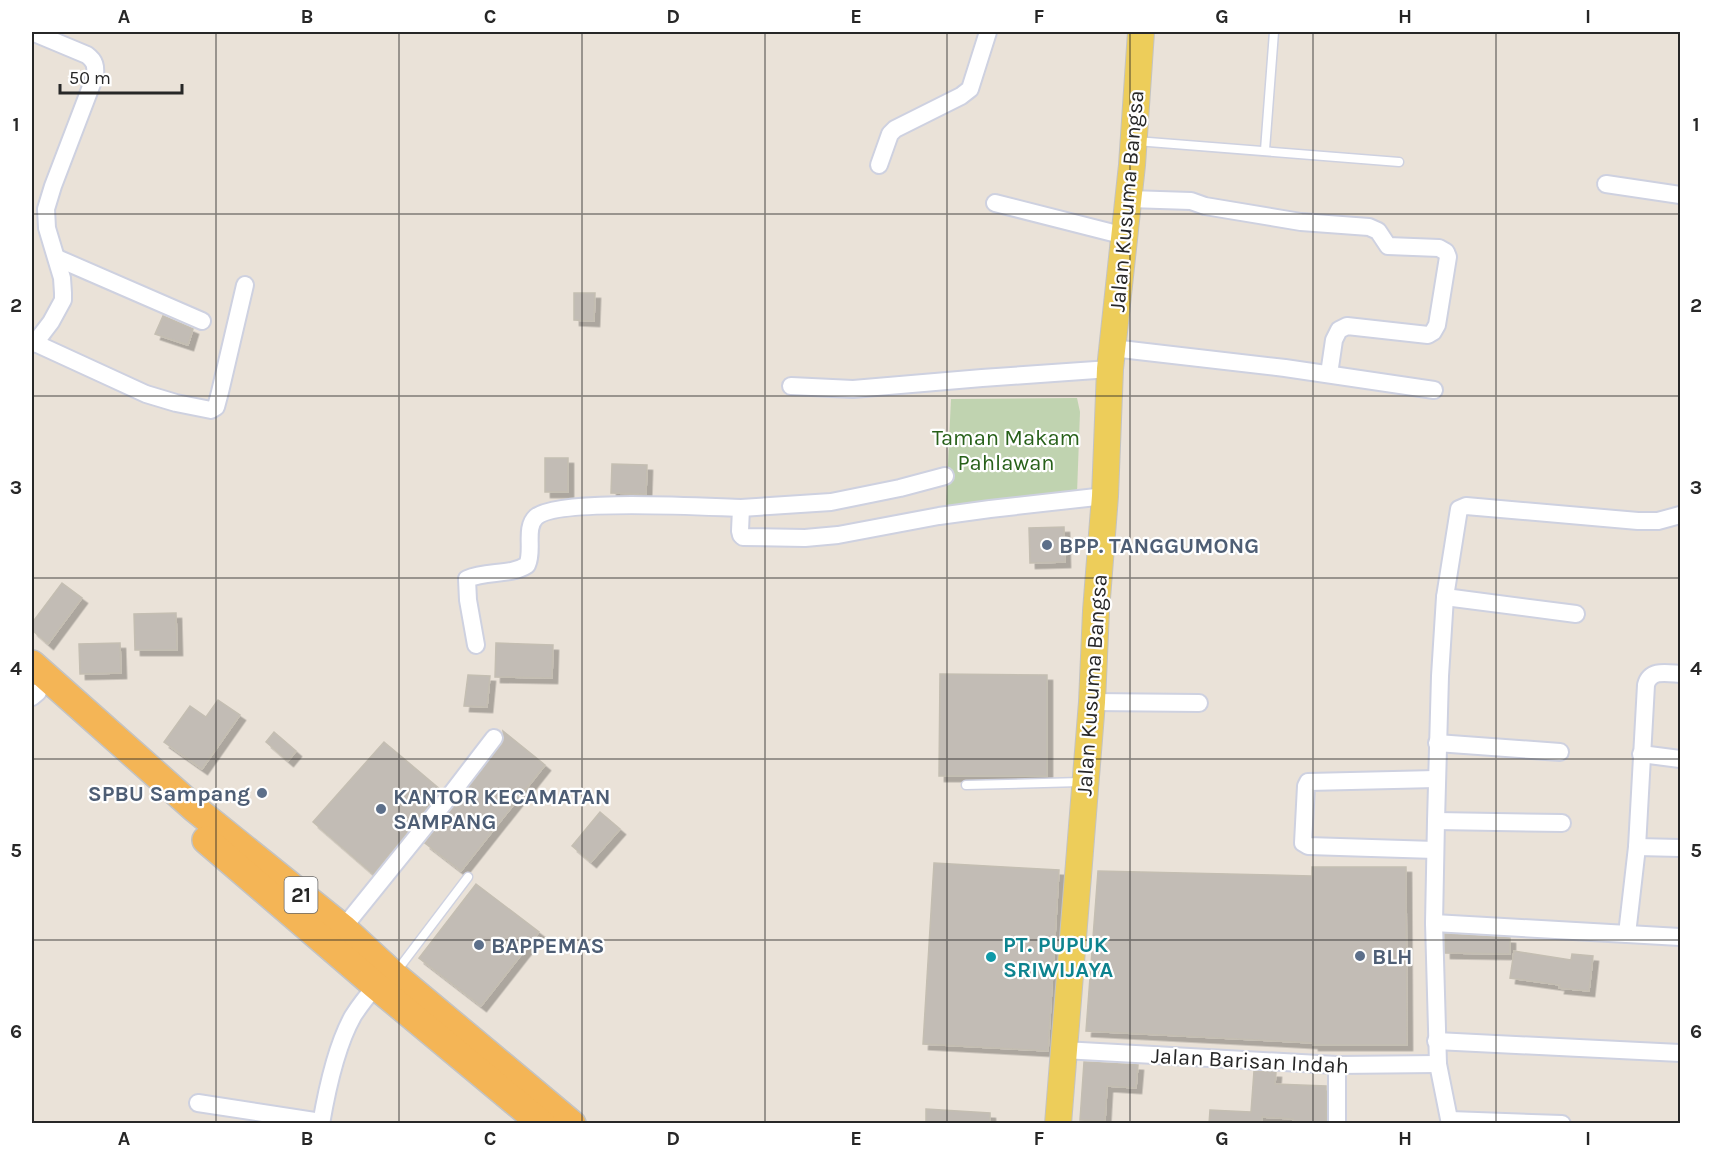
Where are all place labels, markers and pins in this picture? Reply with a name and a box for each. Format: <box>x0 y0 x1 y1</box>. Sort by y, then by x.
place label: BPP. TANGGUMONG <box>1059 533 1259 559</box>
marker: BPP. TANGGUMONG <box>1040 538 1054 552</box>
place label: SPBU Sampang <box>88 781 250 807</box>
place label: KANTOR KECAMATAN SAMPANG <box>393 784 611 835</box>
marker: SPBU Sampang <box>255 786 269 800</box>
marker: KANTOR KECAMATAN SAMPANG <box>374 802 388 816</box>
place label: PT. PUPUK SRIWIJAYA <box>1003 932 1114 983</box>
place label: BAPPEMAS <box>491 933 605 959</box>
marker: BAPPEMAS <box>472 938 486 952</box>
place label: BLH <box>1372 944 1413 970</box>
marker: BLH <box>1353 949 1367 963</box>
marker: PT. PUPUK SRIWIJAYA <box>984 950 998 964</box>

